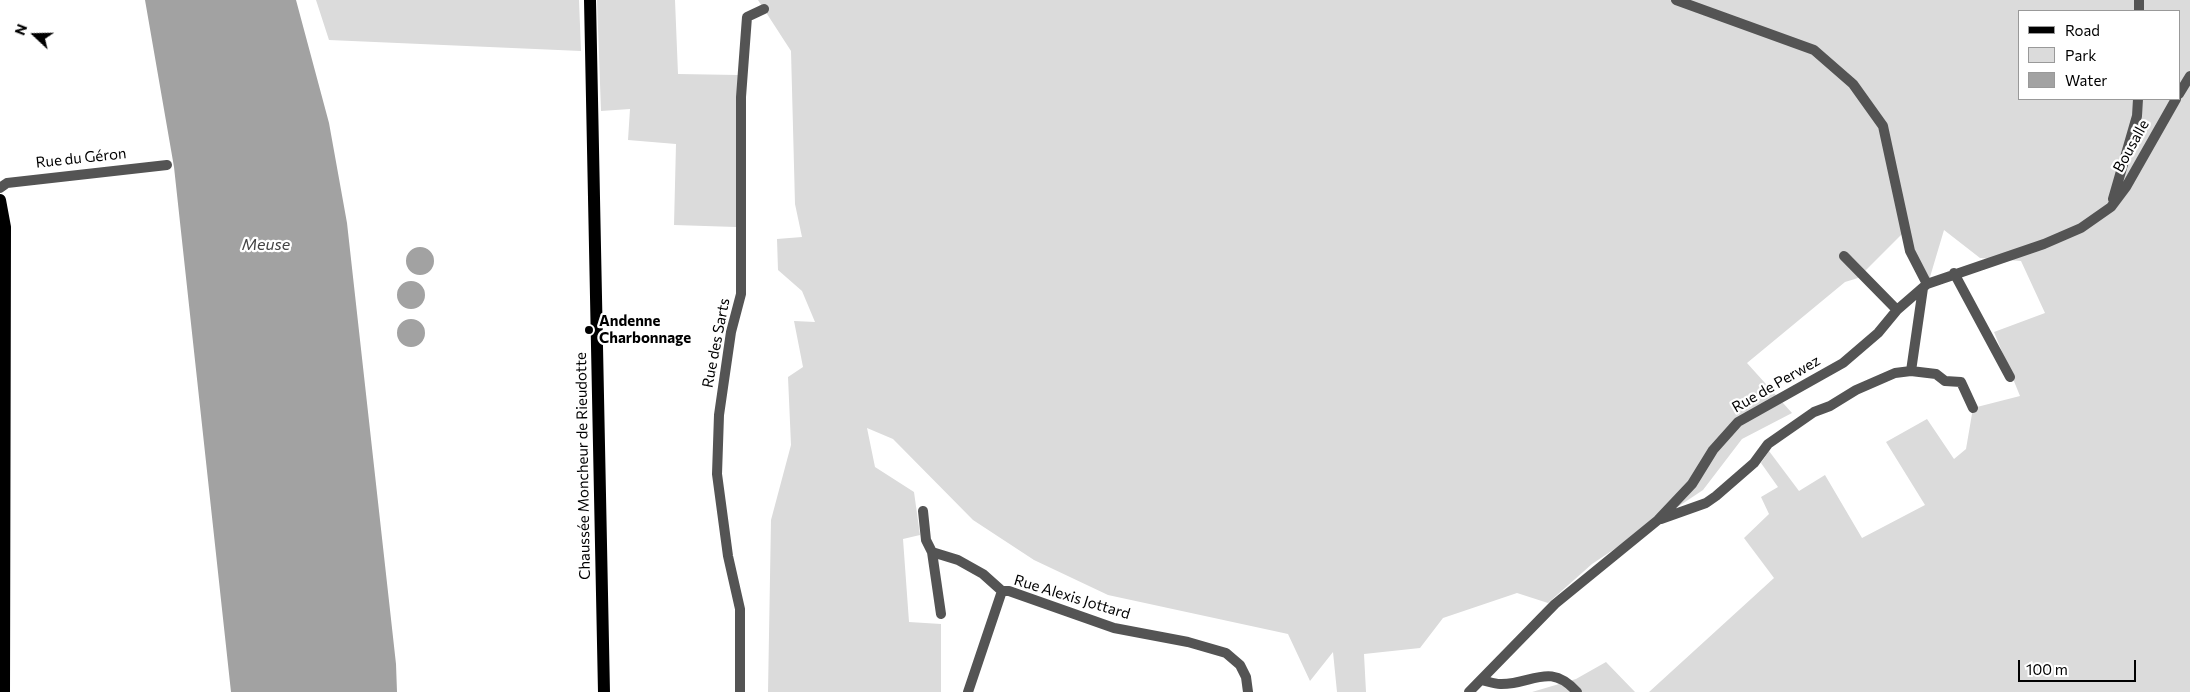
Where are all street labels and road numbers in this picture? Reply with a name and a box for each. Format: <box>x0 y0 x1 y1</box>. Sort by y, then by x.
street label: Bousalle <box>2109 117 2153 175</box>
street label: Rue du Géron <box>35 144 127 172</box>
street label: Rue des Sarts <box>698 297 734 389</box>
street label: Chaussée Moncheur de Rieudotte <box>572 352 594 580</box>
street label: Rue de Perwez <box>1729 352 1823 416</box>
street label: Rue Alexis Jottard <box>1012 571 1132 623</box>

